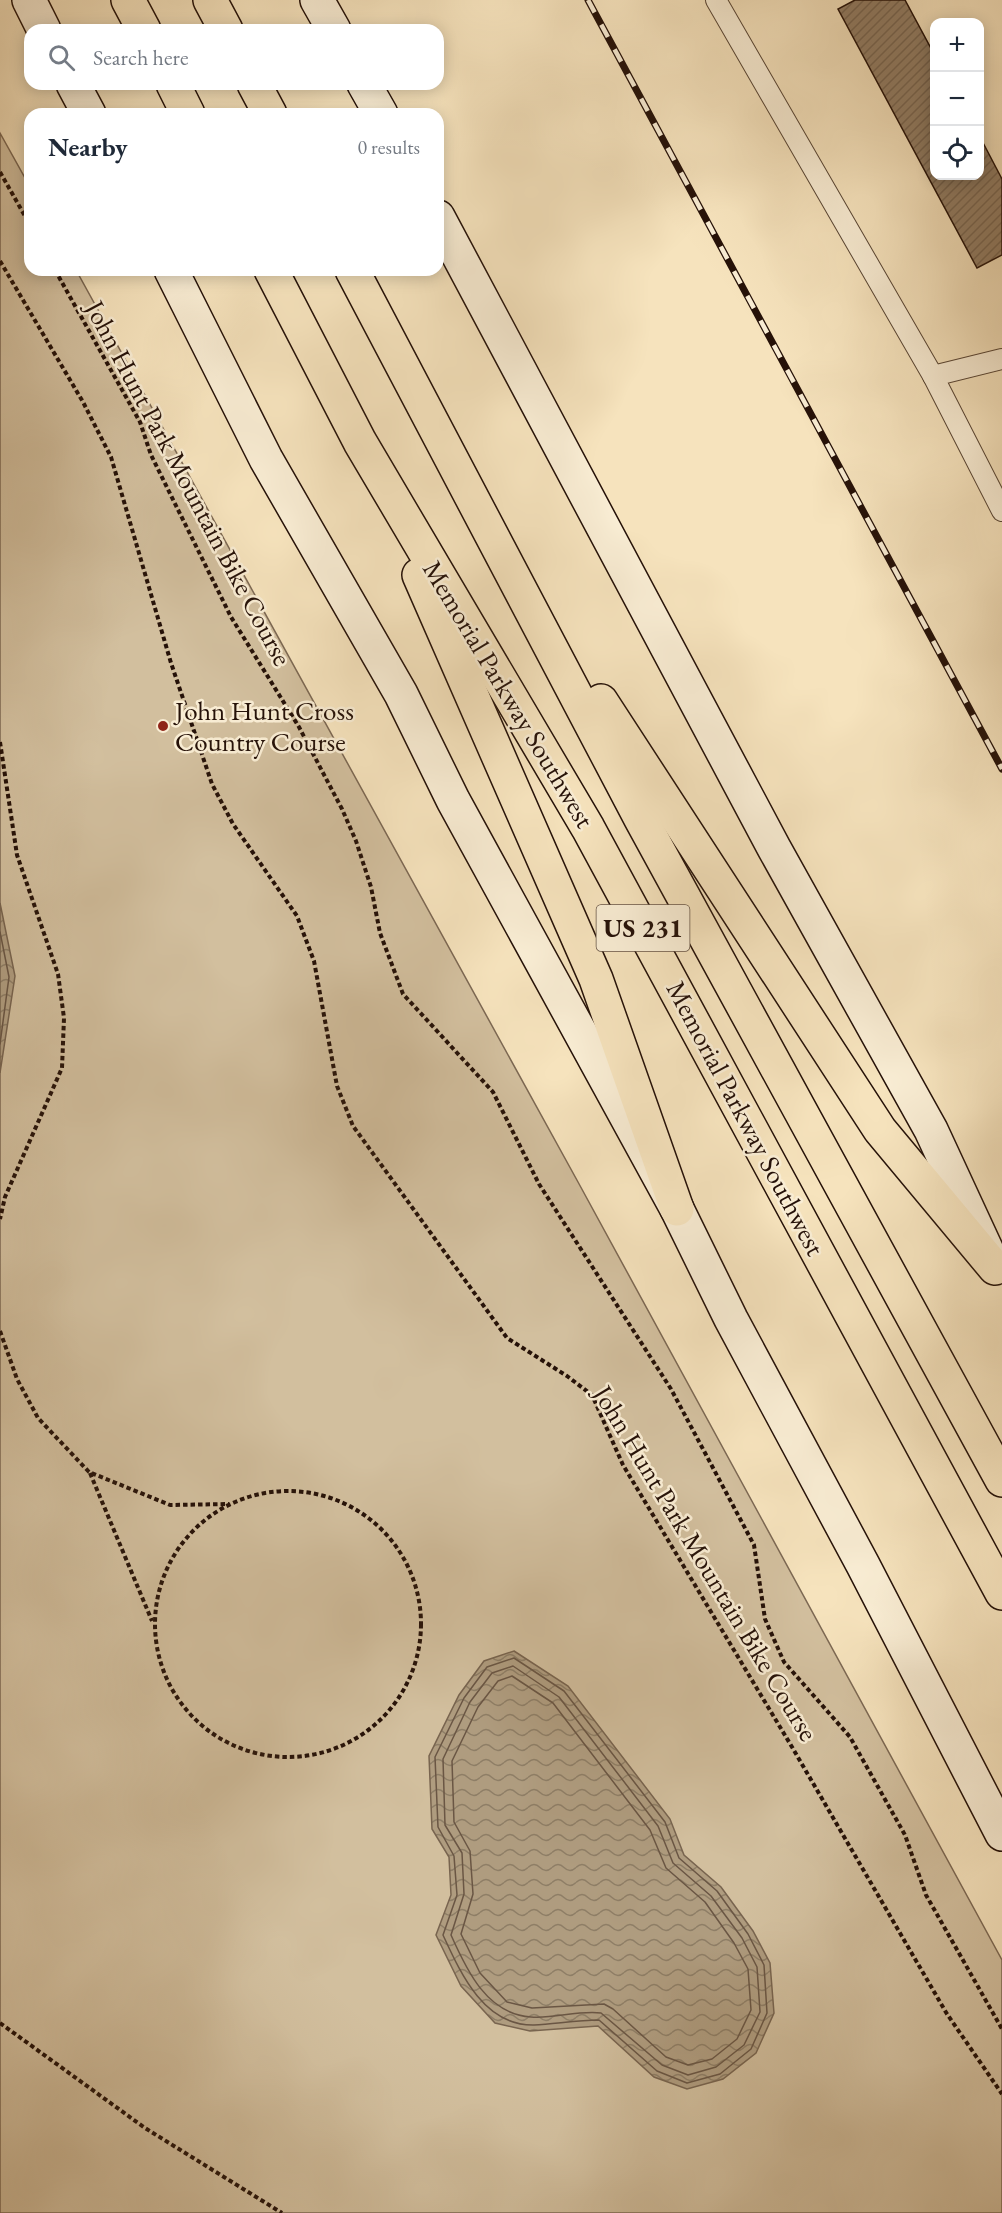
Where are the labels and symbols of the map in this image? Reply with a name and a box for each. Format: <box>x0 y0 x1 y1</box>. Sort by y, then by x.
street label: John Hunt Park Mountain Bike Course <box>77 293 300 672</box>
street label: Memorial Parkway Southwest <box>415 554 603 835</box>
place label: John Hunt Cross Country Course <box>173 693 354 759</box>
marker: John Hunt Cross Country Course <box>156 719 170 733</box>
road number: US 231 <box>596 905 690 951</box>
street label: Memorial Parkway Southwest <box>659 975 834 1262</box>
street label: John Hunt Park Mountain Bike Course <box>585 1377 826 1747</box>

